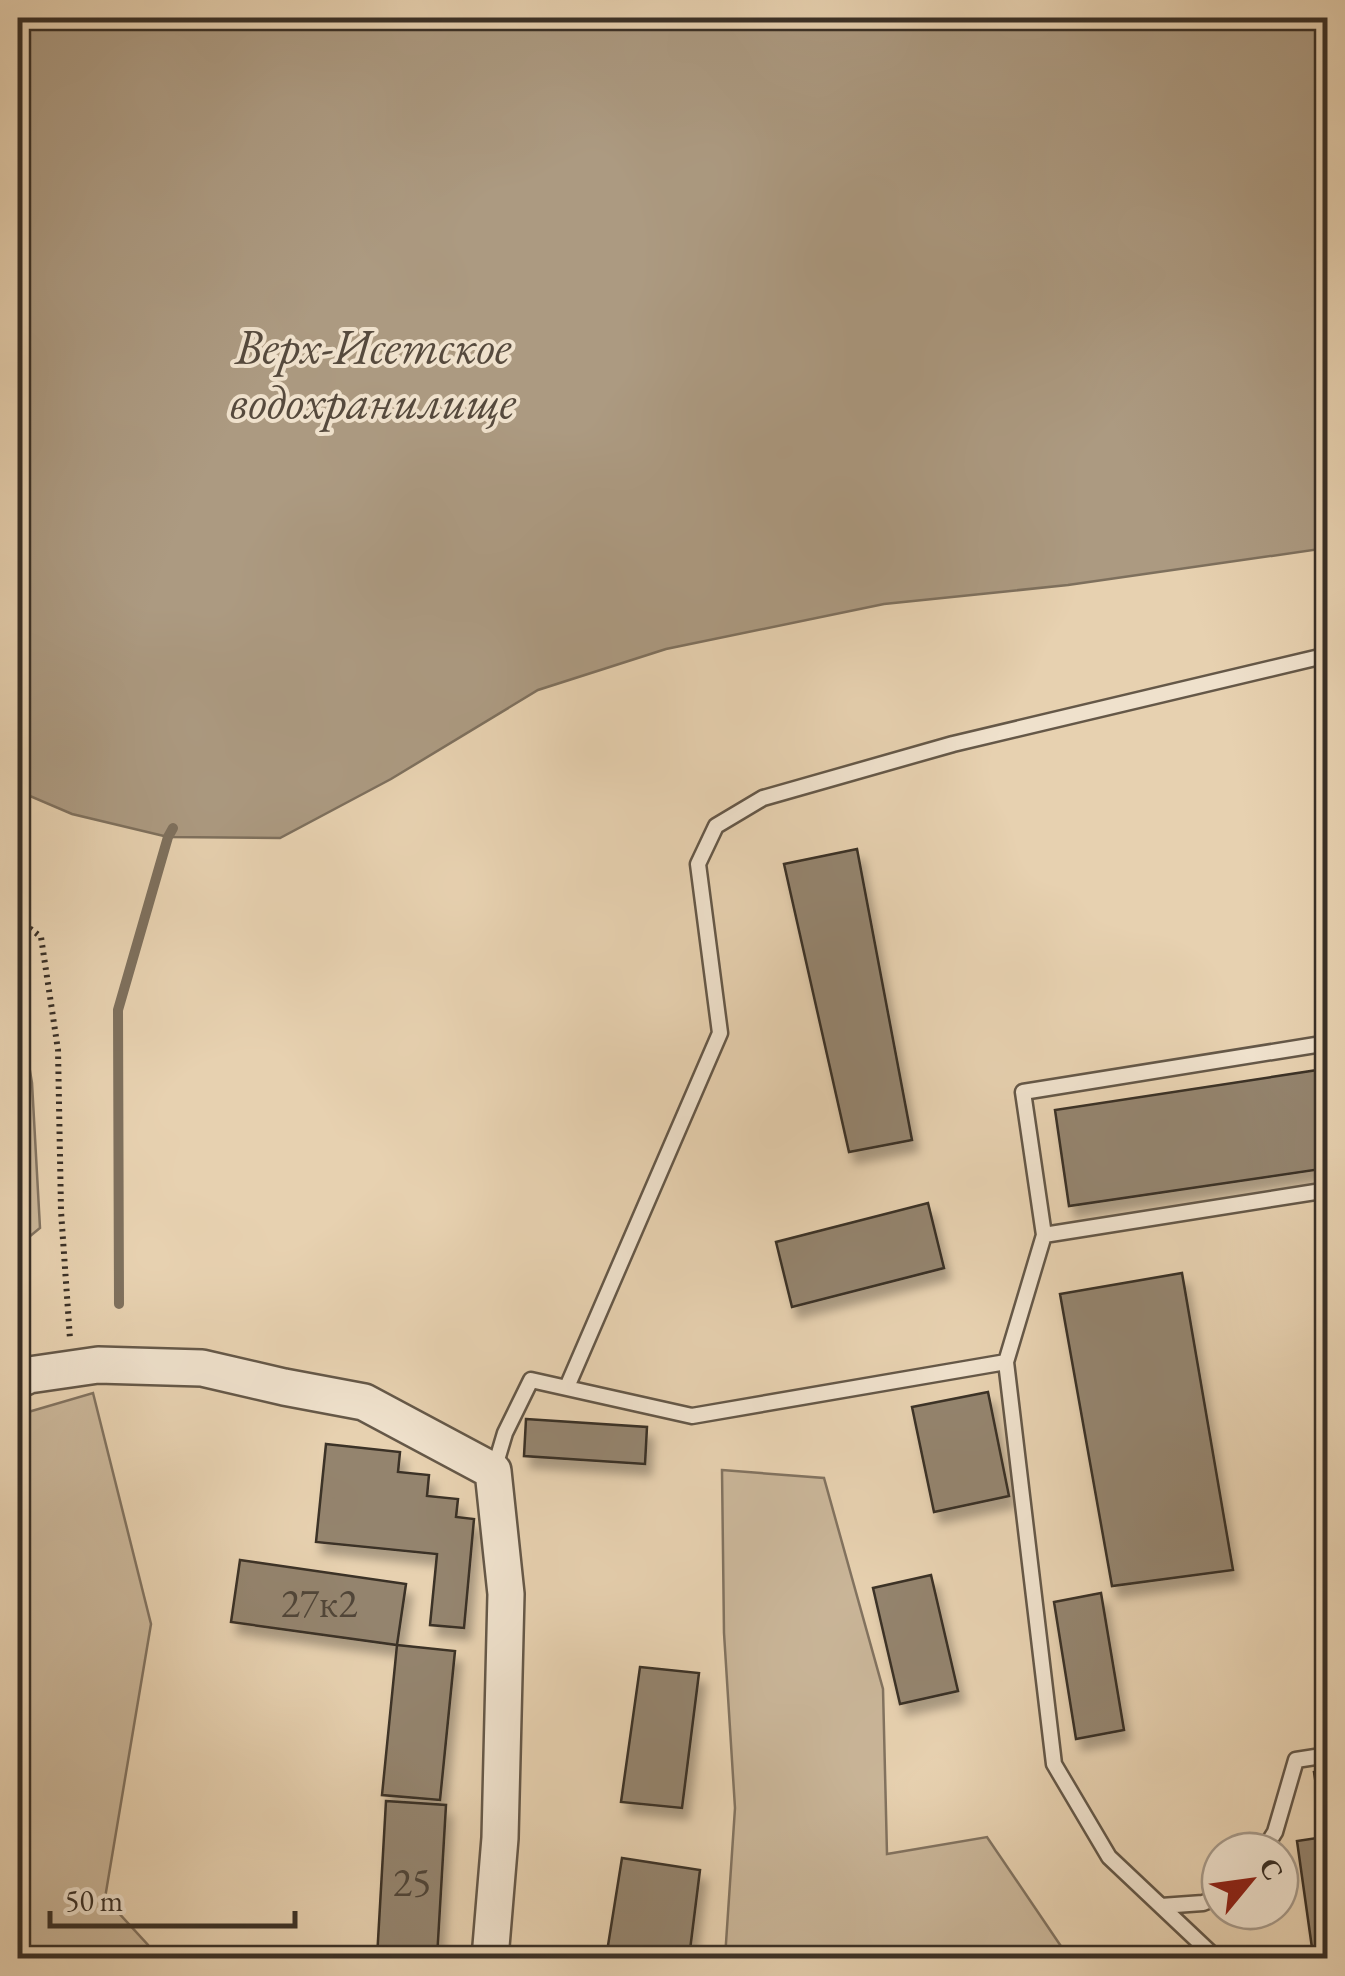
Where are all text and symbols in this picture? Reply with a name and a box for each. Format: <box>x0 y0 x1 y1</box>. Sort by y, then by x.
water label: Верх-Исетское водохранилище <box>230 315 517 432</box>
house number: 27к2 <box>281 1577 357 1629</box>
north arrow <box>1200 1831 1300 1931</box>
text: С <box>1251 1851 1292 1886</box>
house number: 25 <box>393 1856 431 1908</box>
scale bar <box>50 1866 295 1928</box>
text: 50 m <box>65 1881 123 1920</box>

